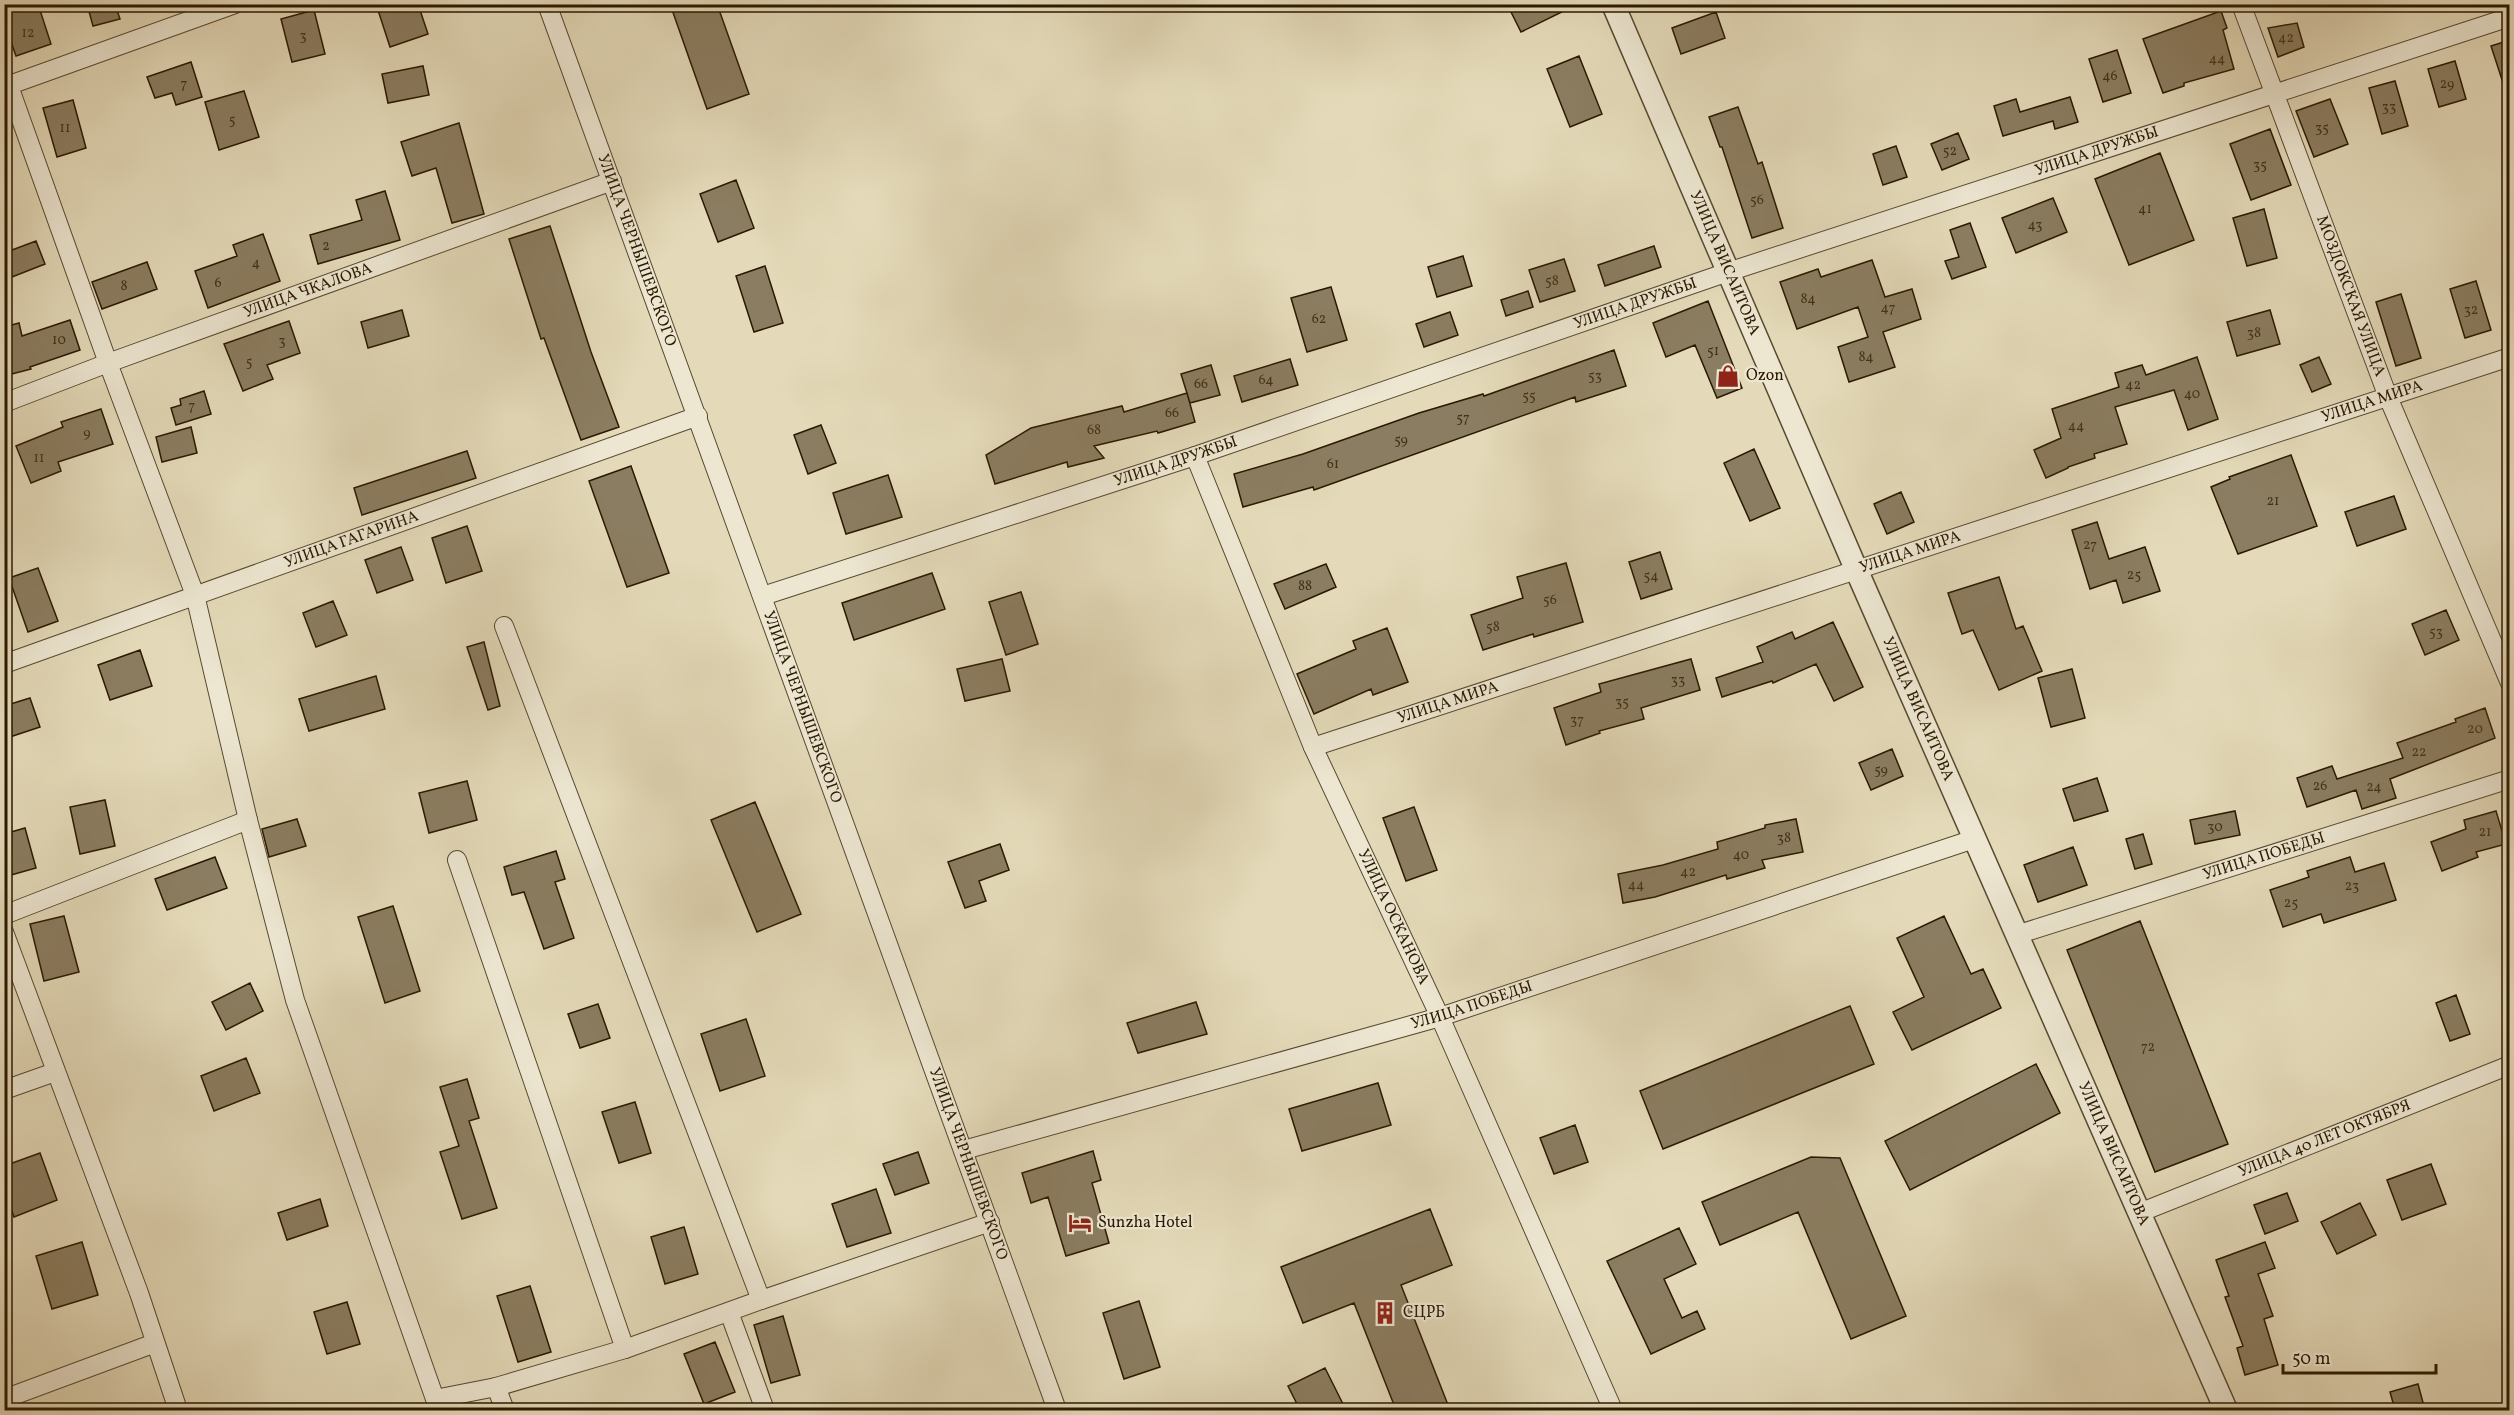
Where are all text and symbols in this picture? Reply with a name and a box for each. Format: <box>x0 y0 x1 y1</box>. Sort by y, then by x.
house number: 12 <box>22 24 34 43</box>
house number: 3 <box>299 27 307 46</box>
house number: 42 <box>2278 29 2294 48</box>
house number: 44 <box>2209 50 2225 69</box>
house number: 46 <box>2102 67 2118 86</box>
house number: 7 <box>181 75 188 94</box>
house number: 29 <box>2440 75 2454 94</box>
house number: 33 <box>2382 98 2396 117</box>
house number: 5 <box>229 111 235 130</box>
house number: 11 <box>60 119 70 138</box>
house number: 35 <box>2315 119 2329 138</box>
street label: УЛИЦА ДРУЖБЫ <box>2032 121 2162 182</box>
house number: 52 <box>1943 142 1957 161</box>
street label: УЛИЦА ЧЕРНЫШЕВСКОГО <box>591 151 681 350</box>
house number: 35 <box>2253 156 2267 175</box>
street label: УЛИЦА ВИСАИТОВА <box>1684 187 1765 339</box>
house number: 56 <box>1750 191 1764 210</box>
house number: 41 <box>2138 200 2152 219</box>
street label: МОЗДОКСКАЯ УЛИЦА <box>2310 213 2390 380</box>
house number: 43 <box>2028 216 2042 235</box>
house number: 2 <box>322 237 330 256</box>
house number: 4 <box>252 254 260 273</box>
street label: УЛИЦА ЧКАЛОВА <box>241 257 375 324</box>
house number: 58 <box>1545 272 1559 291</box>
street label: УЛИЦА ДРУЖБЫ <box>1571 273 1700 335</box>
house number: 6 <box>214 274 222 293</box>
house number: 8 <box>120 277 128 296</box>
house number: 84 <box>1800 290 1816 309</box>
house number: 47 <box>1880 299 1896 318</box>
house number: 32 <box>2464 301 2478 320</box>
house number: 62 <box>1312 310 1326 329</box>
house number: 38 <box>2247 324 2261 343</box>
house number: 10 <box>52 331 66 350</box>
house number: 3 <box>278 332 286 351</box>
house number: 51 <box>1707 342 1719 361</box>
house number: 84 <box>1858 348 1874 367</box>
house number: 5 <box>246 353 252 372</box>
shop icon: Ozon <box>1715 363 1741 389</box>
place label: Ozon <box>1746 365 1784 387</box>
house number: 53 <box>1588 367 1602 386</box>
house number: 64 <box>1258 371 1274 390</box>
house number: 66 <box>1194 375 1208 394</box>
street label: УЛИЦА МИРА <box>2319 375 2426 429</box>
house number: 42 <box>2125 376 2141 395</box>
house number: 40 <box>2184 385 2200 404</box>
house number: 55 <box>1522 387 1536 406</box>
house number: 7 <box>189 397 196 416</box>
house number: 66 <box>1165 404 1179 423</box>
house number: 57 <box>1456 409 1470 428</box>
house number: 44 <box>2068 417 2084 436</box>
house number: 68 <box>1087 421 1101 440</box>
house number: 9 <box>83 424 91 443</box>
street label: УЛИЦА ДРУЖБЫ <box>1111 431 1241 493</box>
house number: 59 <box>1394 431 1408 450</box>
house number: 11 <box>34 449 44 468</box>
house number: 61 <box>1327 455 1339 474</box>
house number: 21 <box>2267 492 2279 511</box>
street label: УЛИЦА ГАГАРИНА <box>281 506 422 574</box>
street label: УЛИЦА МИРА <box>1857 526 1964 579</box>
house number: 27 <box>2083 536 2097 555</box>
house number: 25 <box>2127 566 2141 585</box>
house number: 54 <box>1643 567 1659 586</box>
house number: 88 <box>1298 577 1312 596</box>
house number: 56 <box>1543 591 1557 610</box>
street label: УЛИЦА ЧЕРНЫШЕВСКОГО <box>757 608 847 807</box>
house number: 58 <box>1486 618 1500 637</box>
house number: 53 <box>2429 623 2443 642</box>
street label: УЛИЦА ВИСАИТОВА <box>1876 633 1959 785</box>
house number: 33 <box>1671 671 1685 690</box>
street label: УЛИЦА МИРА <box>1395 676 1501 730</box>
house number: 35 <box>1615 693 1629 712</box>
house number: 37 <box>1570 711 1584 730</box>
house number: 20 <box>2467 720 2483 739</box>
house number: 22 <box>2411 743 2427 762</box>
house number: 59 <box>1874 761 1888 780</box>
house number: 26 <box>2313 777 2327 796</box>
house number: 24 <box>2366 778 2382 797</box>
house number: 30 <box>2207 818 2223 837</box>
house number: 21 <box>2479 823 2491 842</box>
street label: УЛИЦА ПОБЕДЫ <box>2200 827 2328 886</box>
house number: 38 <box>1777 829 1791 848</box>
street label: УЛИЦА ОСКАНОВА <box>1352 846 1434 988</box>
house number: 40 <box>1733 846 1749 865</box>
house number: 42 <box>1680 863 1696 882</box>
house number: 44 <box>1628 876 1644 895</box>
house number: 23 <box>2345 877 2359 896</box>
house number: 25 <box>2284 894 2298 913</box>
street label: УЛИЦА ПОБЕДЫ <box>1408 976 1536 1036</box>
house number: 72 <box>2141 1038 2155 1057</box>
street label: УЛИЦА ЧЕРНЫШЕВСКОГО <box>923 1065 1013 1264</box>
street label: УЛИЦА ВИСАИТОВА <box>2072 1078 2155 1229</box>
street label: УЛИЦА 40 ЛЕТ ОКТЯБРЯ <box>2235 1095 2414 1183</box>
hotel icon: Sunzha Hotel <box>1067 1210 1093 1236</box>
place label: Sunzha Hotel <box>1098 1212 1193 1234</box>
building icon: СЦРБ <box>1372 1300 1398 1326</box>
place label: СЦРБ <box>1403 1302 1445 1324</box>
scale bar <box>2283 1337 2436 1375</box>
text: 50 m <box>2292 1347 2331 1372</box>

